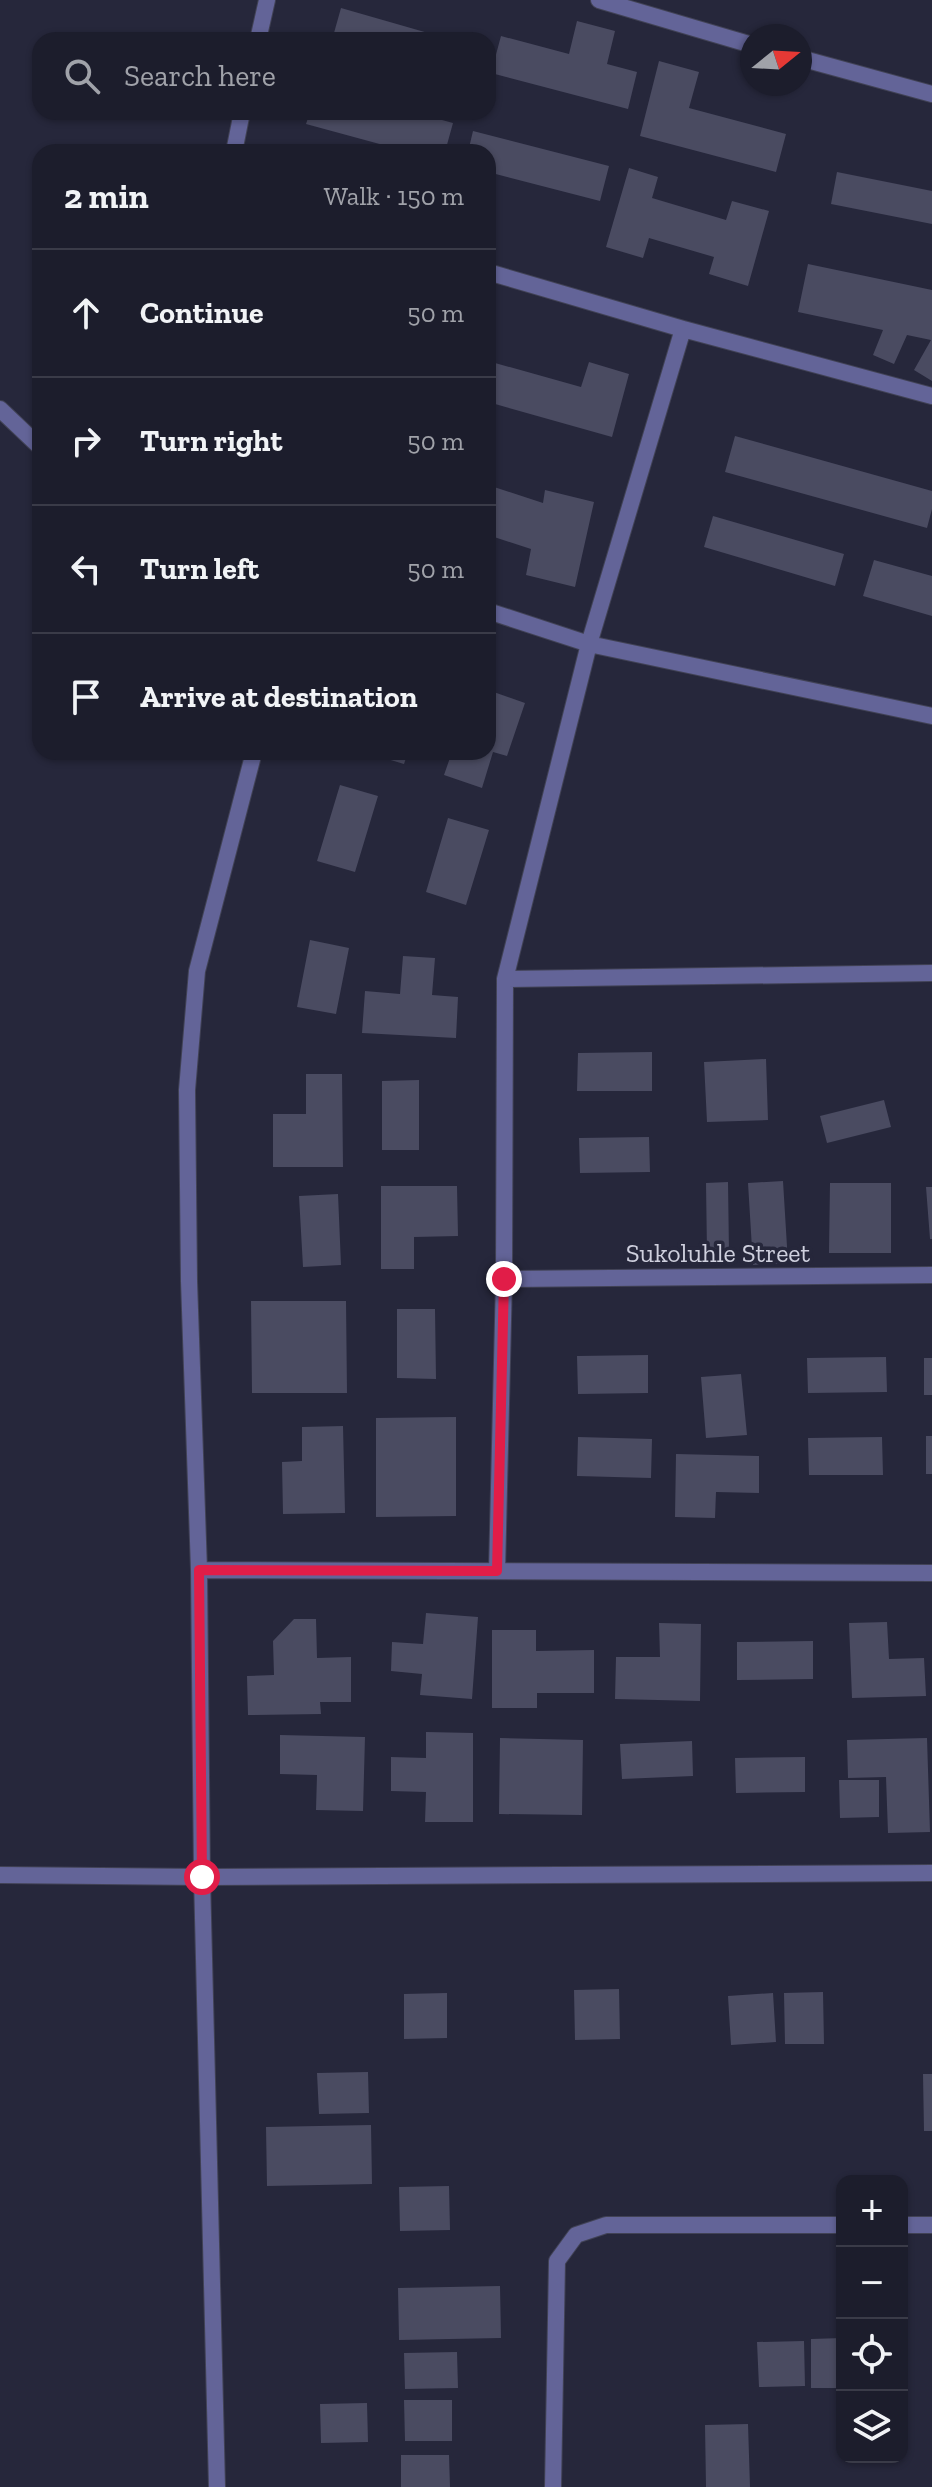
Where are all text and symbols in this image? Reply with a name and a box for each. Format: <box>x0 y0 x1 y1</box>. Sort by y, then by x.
north arrow <box>740 24 812 96</box>
search box <box>32 32 496 120</box>
icon: search <box>60 54 104 98</box>
text: Search here <box>124 58 276 94</box>
text: 2 min <box>64 176 149 217</box>
text: Walk · 150 m <box>324 180 464 212</box>
icon: ahead <box>64 291 108 335</box>
text: Continue <box>140 295 264 331</box>
text: 50 m <box>407 297 464 329</box>
icon: right <box>64 419 108 463</box>
text: Turn right <box>140 423 282 459</box>
text: 50 m <box>407 425 464 457</box>
icon: left <box>64 547 108 591</box>
text: Turn left <box>140 551 259 587</box>
text: 50 m <box>407 553 464 585</box>
icon: arrive <box>64 675 108 719</box>
text: Arrive at destination <box>140 679 417 715</box>
street label: Sukoluhle Street <box>626 1237 811 1269</box>
route end <box>486 1261 522 1297</box>
route start <box>184 1859 220 1895</box>
map controls <box>836 2175 908 2463</box>
button: + <box>836 2175 908 2247</box>
button: − <box>836 2247 908 2319</box>
button: locate <box>836 2319 908 2391</box>
button: layers <box>836 2391 908 2463</box>

